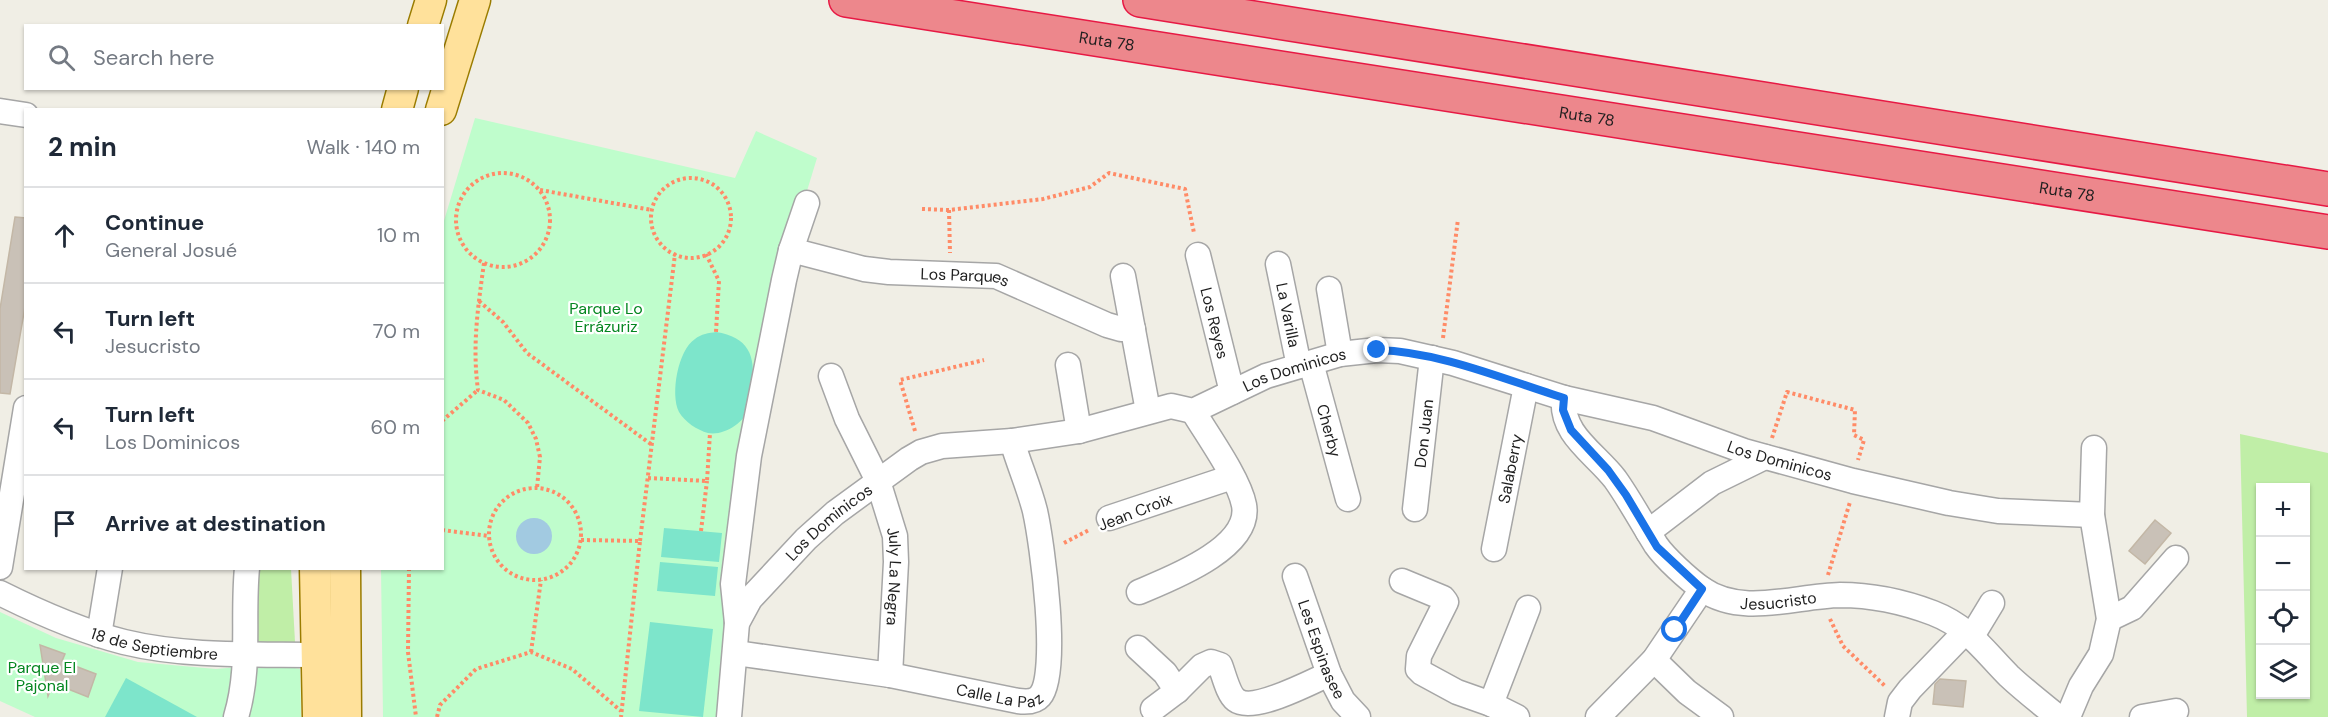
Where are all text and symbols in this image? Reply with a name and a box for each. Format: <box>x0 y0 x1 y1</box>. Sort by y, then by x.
search box <box>24 24 444 90</box>
street label: Ruta 78 <box>1078 26 1136 56</box>
icon: search <box>45 41 78 74</box>
text: Search here <box>93 43 214 72</box>
street label: Ruta 78 <box>1558 101 1616 131</box>
text: 2 min <box>48 130 117 164</box>
text: Walk · 140 m <box>306 134 420 160</box>
street label: Ruta 78 <box>2038 176 2096 206</box>
text: Continue <box>105 208 204 237</box>
icon: ahead <box>48 219 81 252</box>
text: 10 m <box>377 222 420 248</box>
text: General Josué <box>105 237 237 263</box>
street label: Los Parques <box>920 263 1013 291</box>
street label: La Varilla <box>1272 281 1305 349</box>
street label: Los Reyes <box>1196 285 1234 361</box>
park label: Parque Lo Errázuriz <box>569 298 643 337</box>
text: Turn left <box>105 304 195 333</box>
icon: left <box>48 315 81 348</box>
text: 70 m <box>373 318 420 344</box>
text: Jesucristo <box>105 333 201 359</box>
route end <box>1363 336 1389 362</box>
street label: Los Dominicos <box>1239 343 1347 396</box>
street label: Don Juan <box>1409 398 1438 469</box>
text: Turn left <box>105 400 195 429</box>
street label: Cherby <box>1312 402 1347 459</box>
icon: left <box>48 411 81 444</box>
text: 60 m <box>371 414 420 440</box>
text: Los Dominicos <box>105 429 240 455</box>
street label: Salaberry <box>1493 432 1527 505</box>
street label: Los Dominicos <box>1724 435 1835 485</box>
street label: Los Dominicos <box>781 479 876 565</box>
map controls <box>2256 483 2310 699</box>
button: + <box>2256 483 2310 537</box>
street label: Jean Croix <box>1095 488 1175 536</box>
icon: arrive <box>48 507 81 540</box>
text: Arrive at destination <box>105 509 326 538</box>
street label: July La Negra <box>882 524 907 626</box>
button: − <box>2256 537 2310 591</box>
street label: Jesucristo <box>1739 586 1818 614</box>
button: locate <box>2256 591 2310 645</box>
street label: Les Espinasee <box>1293 597 1351 702</box>
route start <box>1661 616 1687 642</box>
street label: 18 de Septiembre <box>88 622 218 664</box>
button: layers <box>2256 645 2310 699</box>
park label: Parque El Pajonal <box>8 657 76 696</box>
street label: Calle La Paz <box>954 678 1047 712</box>

